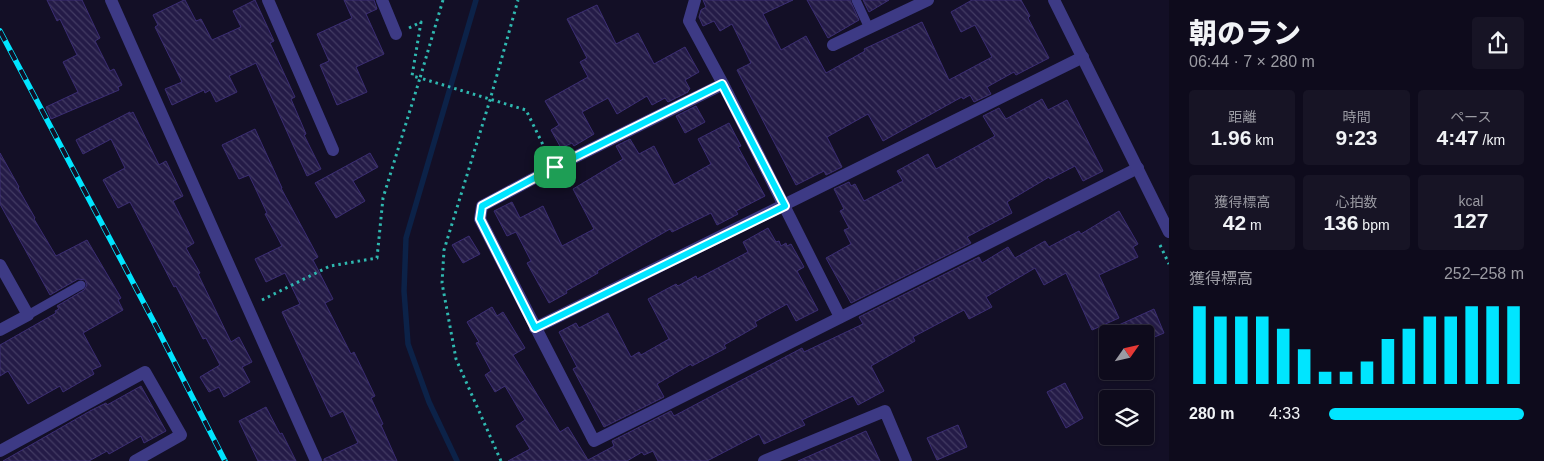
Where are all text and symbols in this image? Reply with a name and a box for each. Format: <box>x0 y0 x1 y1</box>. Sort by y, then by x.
button: share <box>1472 17 1524 69</box>
text: 朝のラン <box>1189 18 1301 49</box>
text: 06:44 · 7 × 280 m <box>1189 53 1315 70</box>
text: 距離 <box>1228 109 1256 125</box>
text: 時間 <box>1342 109 1370 125</box>
text: ペース <box>1450 109 1491 125</box>
text: 1.96 <box>1210 126 1251 149</box>
text: 9:23 <box>1335 126 1378 149</box>
text: 4:47 <box>1437 126 1479 149</box>
text: km <box>1251 132 1274 148</box>
text: /km <box>1479 132 1505 148</box>
pin <box>534 146 576 188</box>
icon: arrive <box>541 153 569 181</box>
text: kcal <box>1458 193 1483 209</box>
text: 獲得標高 <box>1214 194 1270 210</box>
text: 心拍数 <box>1335 194 1377 210</box>
text: 127 <box>1453 209 1488 232</box>
text: 42 <box>1223 211 1246 234</box>
text: 136 <box>1323 211 1358 234</box>
text: m <box>1246 217 1262 233</box>
text: bpm <box>1358 217 1390 233</box>
text: 252–258 m <box>1444 265 1524 282</box>
text: 獲得標高 <box>1189 270 1253 287</box>
north arrow <box>1099 325 1154 380</box>
map controls <box>1099 325 1154 445</box>
button: layers <box>1099 390 1154 445</box>
text: 280 m <box>1189 405 1234 422</box>
text: 4:33 <box>1269 405 1300 422</box>

